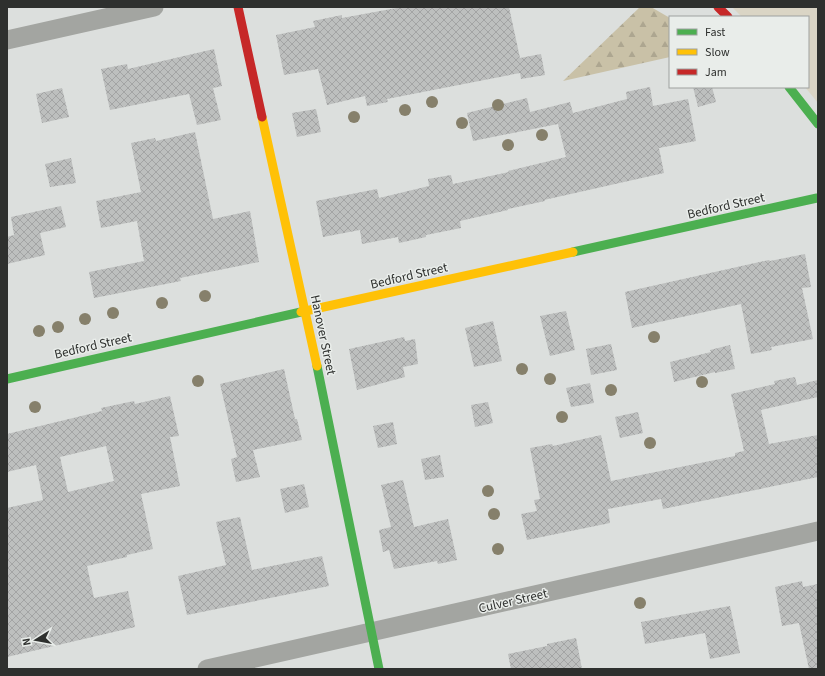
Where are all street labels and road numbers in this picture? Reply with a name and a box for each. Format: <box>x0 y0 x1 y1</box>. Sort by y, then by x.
street label: Bedford Street <box>686 188 767 224</box>
street label: Bedford Street <box>369 258 450 294</box>
street label: Hanover Street <box>306 293 340 377</box>
street label: Bedford Street <box>53 328 134 364</box>
street label: Culver Street <box>477 584 550 618</box>

